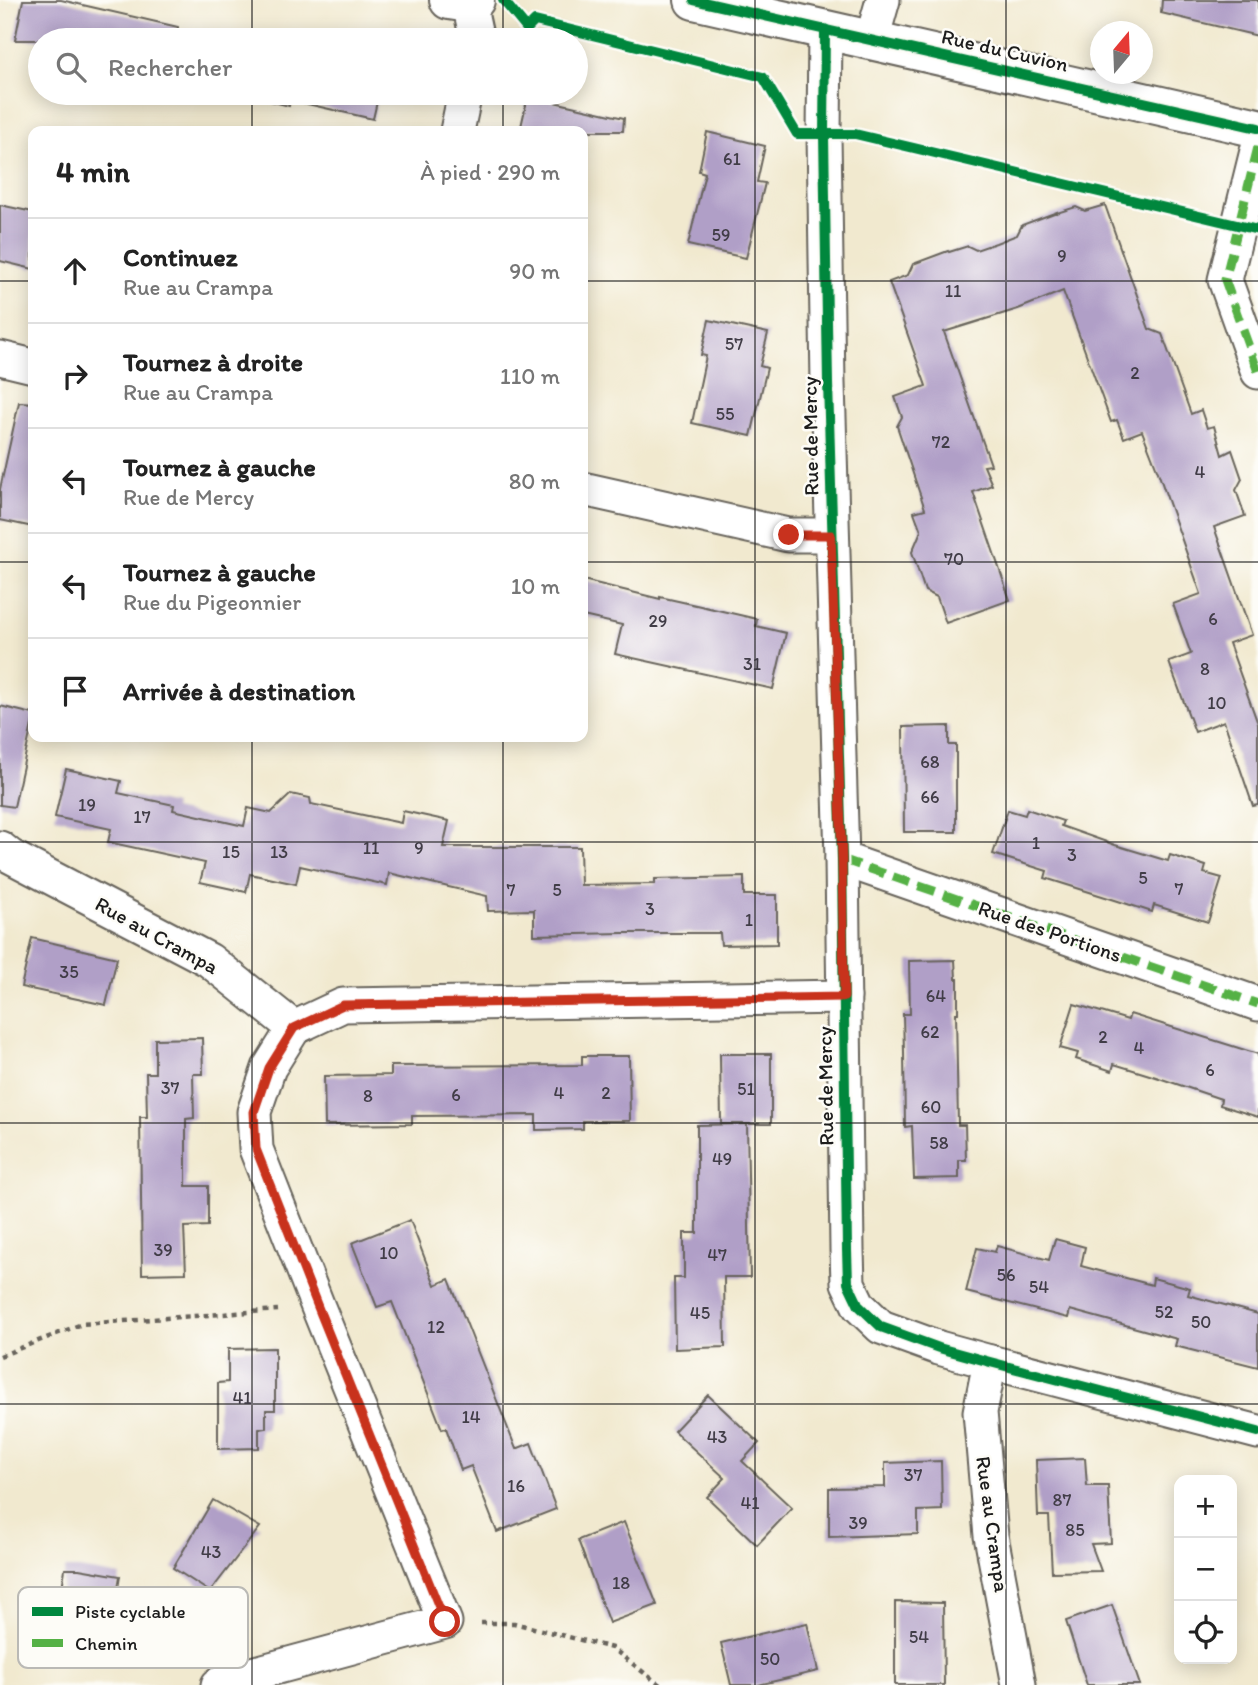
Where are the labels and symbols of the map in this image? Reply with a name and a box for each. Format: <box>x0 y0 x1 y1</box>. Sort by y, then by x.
north arrow <box>1090 21 1153 84</box>
street label: Rue du Cuvion <box>939 23 1071 77</box>
house number: 61 <box>723 148 741 170</box>
house number: 59 <box>712 224 730 246</box>
house number: 9 <box>1057 245 1067 267</box>
house number: 11 <box>945 280 961 302</box>
house number: 57 <box>725 333 743 355</box>
house number: 2 <box>1130 362 1140 384</box>
street label: Rue de Mercy <box>796 376 824 496</box>
house number: 55 <box>716 403 734 425</box>
house number: 72 <box>932 431 951 453</box>
house number: 4 <box>1195 461 1206 483</box>
route end <box>773 519 804 550</box>
house number: 70 <box>944 548 964 570</box>
house number: 6 <box>1208 608 1218 630</box>
house number: 29 <box>649 610 667 632</box>
house number: 31 <box>743 653 761 675</box>
house number: 8 <box>1200 658 1210 680</box>
house number: 10 <box>1207 692 1227 714</box>
house number: 68 <box>920 751 940 773</box>
house number: 66 <box>920 786 940 808</box>
house number: 19 <box>78 794 96 816</box>
house number: 17 <box>133 806 151 828</box>
house number: 1 <box>1032 832 1040 854</box>
house number: 11 <box>363 837 379 859</box>
house number: 9 <box>414 837 424 859</box>
house number: 15 <box>222 841 240 863</box>
house number: 13 <box>270 841 288 863</box>
house number: 3 <box>1067 844 1077 866</box>
house number: 5 <box>1138 867 1148 889</box>
house number: 7 <box>1175 878 1184 900</box>
house number: 7 <box>507 879 516 901</box>
house number: 5 <box>552 879 562 901</box>
street label: Rue au Crampa <box>91 891 223 979</box>
street label: Rue des Portions <box>975 895 1125 967</box>
house number: 3 <box>645 898 655 920</box>
house number: 1 <box>745 909 753 931</box>
house number: 35 <box>59 961 79 983</box>
house number: 64 <box>926 985 946 1007</box>
house number: 62 <box>921 1021 940 1043</box>
street label: Rue de Mercy <box>811 1026 839 1146</box>
house number: 2 <box>1098 1026 1108 1048</box>
house number: 4 <box>1134 1037 1145 1059</box>
house number: 6 <box>1205 1059 1215 1081</box>
house number: 37 <box>161 1077 179 1099</box>
house number: 51 <box>737 1078 755 1100</box>
house number: 4 <box>554 1082 565 1104</box>
house number: 2 <box>601 1082 611 1104</box>
house number: 6 <box>451 1084 461 1106</box>
house number: 8 <box>363 1085 373 1107</box>
house number: 60 <box>921 1096 941 1118</box>
house number: 58 <box>929 1132 949 1154</box>
house number: 49 <box>712 1148 732 1170</box>
house number: 39 <box>153 1239 173 1261</box>
house number: 10 <box>379 1242 399 1264</box>
house number: 47 <box>707 1244 727 1266</box>
house number: 56 <box>997 1264 1015 1286</box>
house number: 54 <box>1029 1276 1049 1298</box>
house number: 52 <box>1155 1301 1174 1323</box>
house number: 45 <box>690 1302 710 1324</box>
house number: 50 <box>1191 1311 1211 1333</box>
house number: 12 <box>427 1316 445 1338</box>
house number: 41 <box>232 1387 252 1409</box>
house number: 14 <box>461 1406 481 1428</box>
house number: 43 <box>707 1426 727 1448</box>
street label: Rue au Crampa <box>971 1454 1015 1594</box>
house number: 37 <box>904 1464 922 1486</box>
house number: 16 <box>507 1475 525 1497</box>
house number: 87 <box>1053 1489 1071 1511</box>
house number: 41 <box>740 1492 760 1514</box>
house number: 39 <box>848 1512 868 1534</box>
house number: 85 <box>1065 1519 1085 1541</box>
house number: 43 <box>201 1541 221 1563</box>
house number: 18 <box>612 1572 630 1594</box>
legend <box>18 1587 248 1668</box>
text: Piste cyclable <box>75 1600 186 1623</box>
route start <box>429 1606 460 1637</box>
house number: 54 <box>909 1626 929 1648</box>
text: Chemin <box>75 1632 138 1655</box>
house number: 50 <box>760 1648 780 1670</box>

